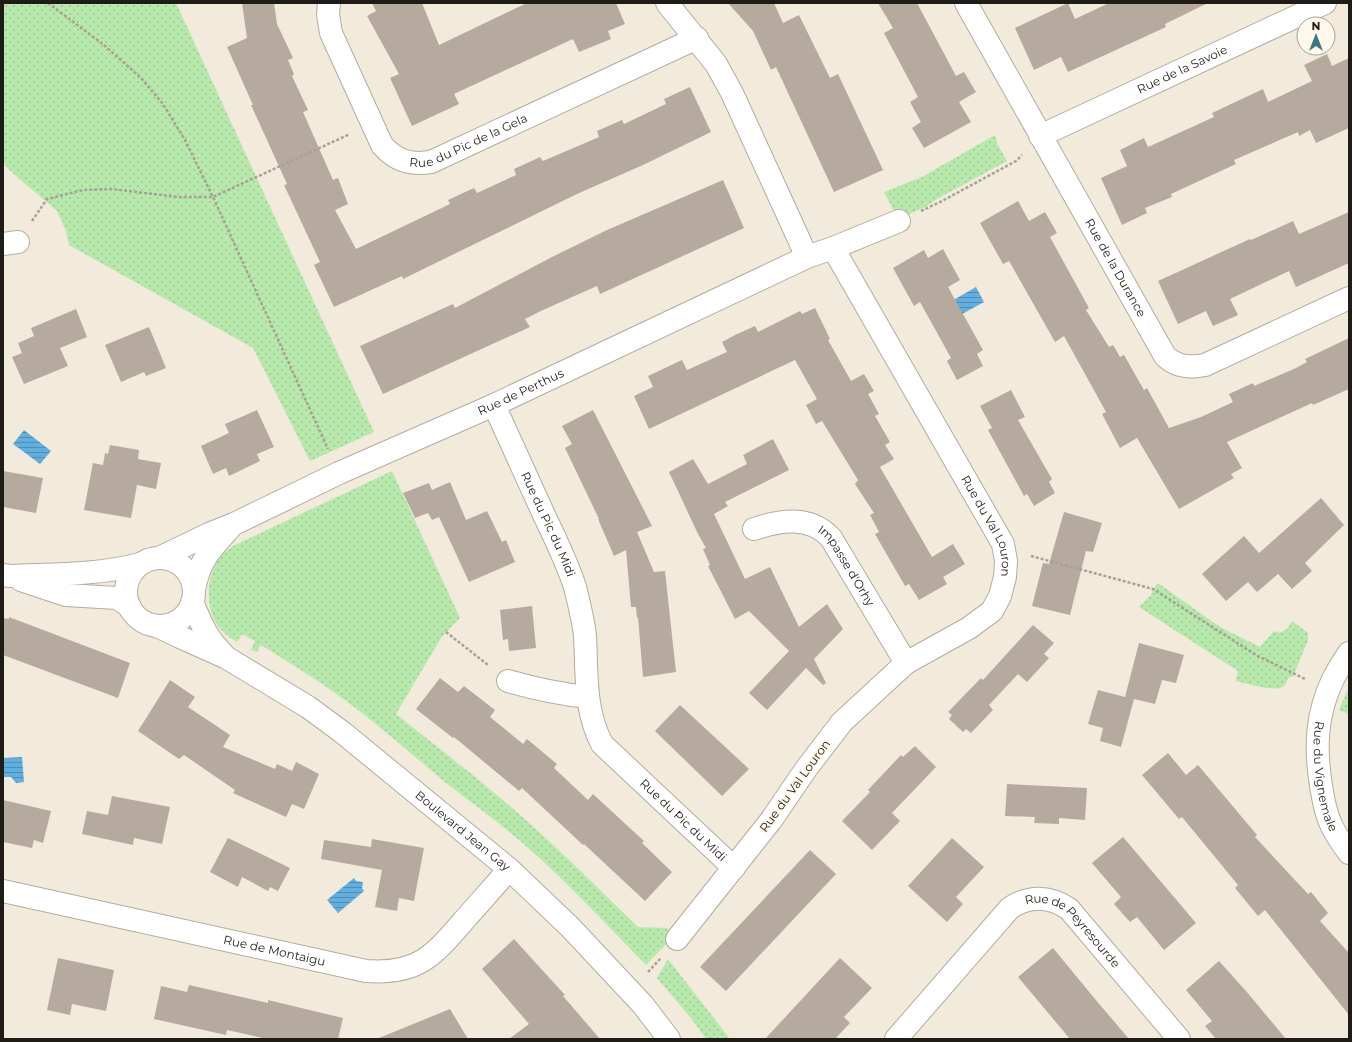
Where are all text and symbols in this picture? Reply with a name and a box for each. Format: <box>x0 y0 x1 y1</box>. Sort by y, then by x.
north arrow <box>1296 16 1336 56</box>
text: N <box>1312 19 1320 33</box>
street label: Rue de la Savoie <box>1135 42 1230 97</box>
street label: Rue du Pic de la Gela <box>409 110 530 170</box>
street label: Rue de la Durance <box>1082 216 1149 319</box>
street label: Rue de Perthus <box>475 365 566 418</box>
street label: Rue du Pic du Midi <box>518 469 579 579</box>
street label: Rue du Val Louron <box>958 473 1014 577</box>
street label: Impasse d'Orhy <box>816 522 878 609</box>
street label: Rue du Vignemale <box>1311 720 1341 834</box>
street label: Rue du Val Louron <box>756 737 833 835</box>
street label: Rue du Pic du Midi <box>637 775 730 864</box>
street label: Boulevard Jean Gay <box>412 787 514 874</box>
street label: Rue de Peyresourde <box>1023 891 1124 971</box>
street label: Rue de Montaigu <box>222 932 327 969</box>

